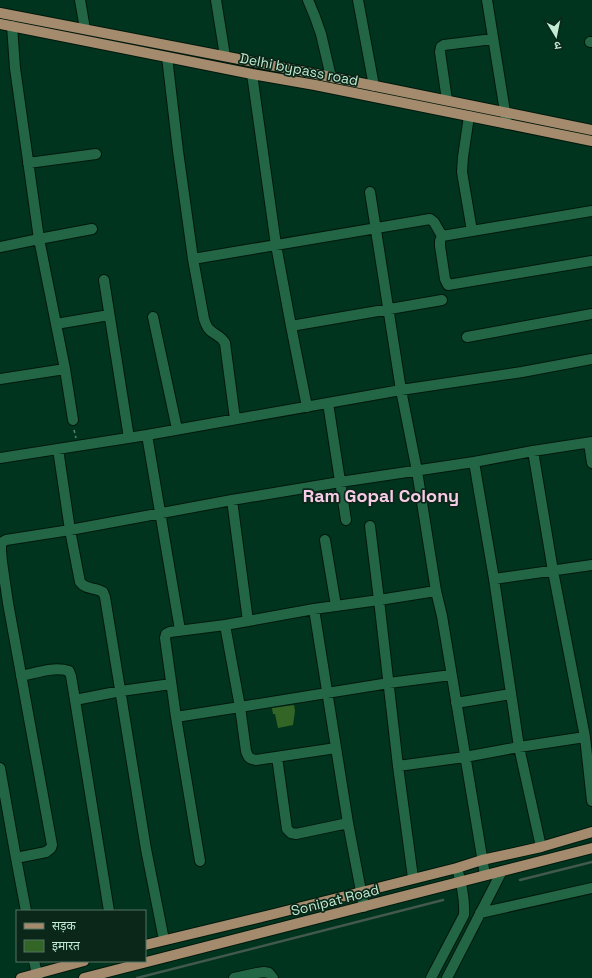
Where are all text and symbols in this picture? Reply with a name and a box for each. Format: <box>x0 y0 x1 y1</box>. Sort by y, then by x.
north arrow <box>536 16 576 56</box>
text: उ <box>553 38 562 53</box>
street label: Delhi bypass road <box>238 49 360 89</box>
district label: Ram Gopal Colony <box>303 484 459 507</box>
street label: Sonipat Road <box>289 880 381 920</box>
legend <box>16 910 146 962</box>
text: सड़क <box>52 918 77 934</box>
text: इमारत <box>52 938 81 954</box>

